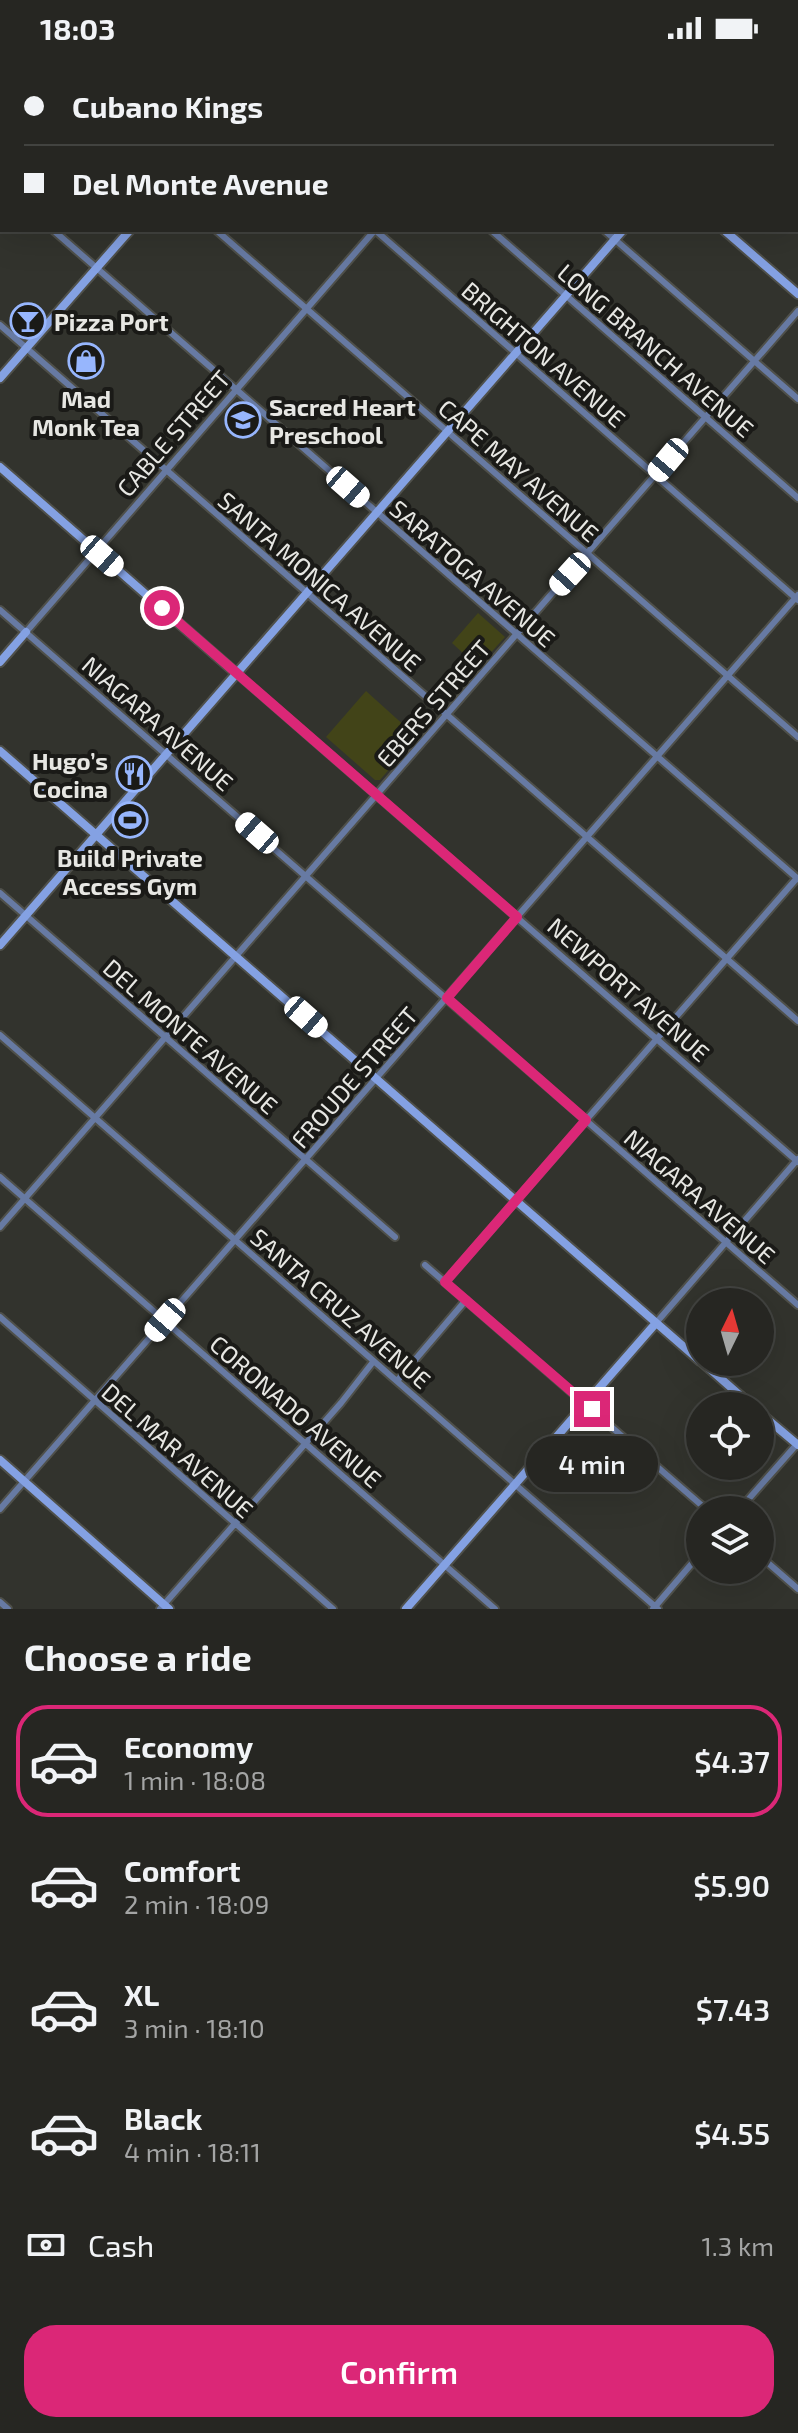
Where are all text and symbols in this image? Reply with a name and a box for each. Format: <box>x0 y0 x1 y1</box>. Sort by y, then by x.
text: 18:03 <box>40 10 115 46</box>
text: Cubano Kings <box>72 88 263 124</box>
text: Del Monte Avenue <box>72 165 329 201</box>
street label: LONG BRANCH AVENUE <box>552 257 760 443</box>
street label: BRIGHTON AVENUE <box>456 275 632 433</box>
bar icon: Pizza Port <box>9 302 47 340</box>
place label: Pizza Port <box>54 307 169 336</box>
shop icon: Mad Monk Tea <box>67 342 105 380</box>
street label: CABLE STREET <box>110 364 236 502</box>
place label: Mad Monk Tea <box>32 384 140 441</box>
place label: Sacred Heart Preschool <box>269 392 416 449</box>
street label: CAPE MAY AVENUE <box>433 393 605 547</box>
school or university icon: Sacred Heart Preschool <box>224 401 262 439</box>
car <box>643 434 693 486</box>
car <box>322 462 374 512</box>
street label: SANTA MONICA AVENUE <box>213 485 427 677</box>
street label: SARATOGA AVENUE <box>385 493 561 653</box>
car <box>76 531 128 581</box>
car <box>545 548 595 600</box>
route start <box>144 590 180 626</box>
street label: EBERS STREET <box>370 634 496 772</box>
street label: NIAGARA AVENUE <box>77 650 239 796</box>
place label: Hugo’s Cocina <box>32 746 108 803</box>
restaurant icon: Hugo’s Cocina <box>115 755 153 793</box>
sports icon: Build Private Access Gym <box>111 801 149 839</box>
car <box>231 808 283 858</box>
place label: Build Private Access Gym <box>57 843 203 900</box>
street label: NEWPORT AVENUE <box>542 911 716 1067</box>
street label: DEL MONTE AVENUE <box>98 953 284 1119</box>
car <box>280 992 332 1042</box>
street label: FROUDE STREET <box>285 1000 423 1154</box>
street label: NIAGARA AVENUE <box>619 1123 781 1269</box>
street label: SANTA CRUZ AVENUE <box>245 1222 437 1394</box>
north arrow <box>686 1288 774 1376</box>
map controls <box>686 1288 774 1584</box>
car <box>140 1294 190 1346</box>
street label: CORONADO AVENUE <box>204 1329 388 1493</box>
street label: DEL MAR AVENUE <box>97 1377 259 1523</box>
route end <box>574 1391 610 1427</box>
button: locate <box>686 1392 774 1480</box>
callout: 4 min <box>526 1437 658 1493</box>
text: 4 min <box>558 1448 626 1479</box>
button: layers <box>686 1496 774 1584</box>
text: Choose a ride <box>24 1635 252 1678</box>
icon: car <box>28 1725 100 1797</box>
text: Economy <box>124 1728 253 1764</box>
text: $4.37 <box>694 1743 770 1779</box>
text: 1 min · 18:08 <box>124 1764 266 1795</box>
icon: car <box>28 1849 100 1921</box>
text: Comfort <box>124 1852 241 1888</box>
text: $5.90 <box>693 1867 770 1903</box>
text: 2 min · 18:09 <box>124 1888 269 1919</box>
icon: car <box>28 1973 100 2045</box>
text: XL <box>124 1976 159 2012</box>
text: $7.43 <box>696 1991 770 2027</box>
text: 3 min · 18:10 <box>124 2012 265 2043</box>
icon: car <box>28 2097 100 2169</box>
text: Black <box>124 2100 202 2136</box>
text: $4.55 <box>694 2115 770 2151</box>
text: 4 min · 18:11 <box>124 2136 261 2167</box>
icon: cash <box>24 2223 68 2267</box>
text: Cash <box>88 2227 154 2263</box>
text: 1.3 km <box>701 2230 774 2261</box>
button: Confirm <box>24 2325 774 2417</box>

